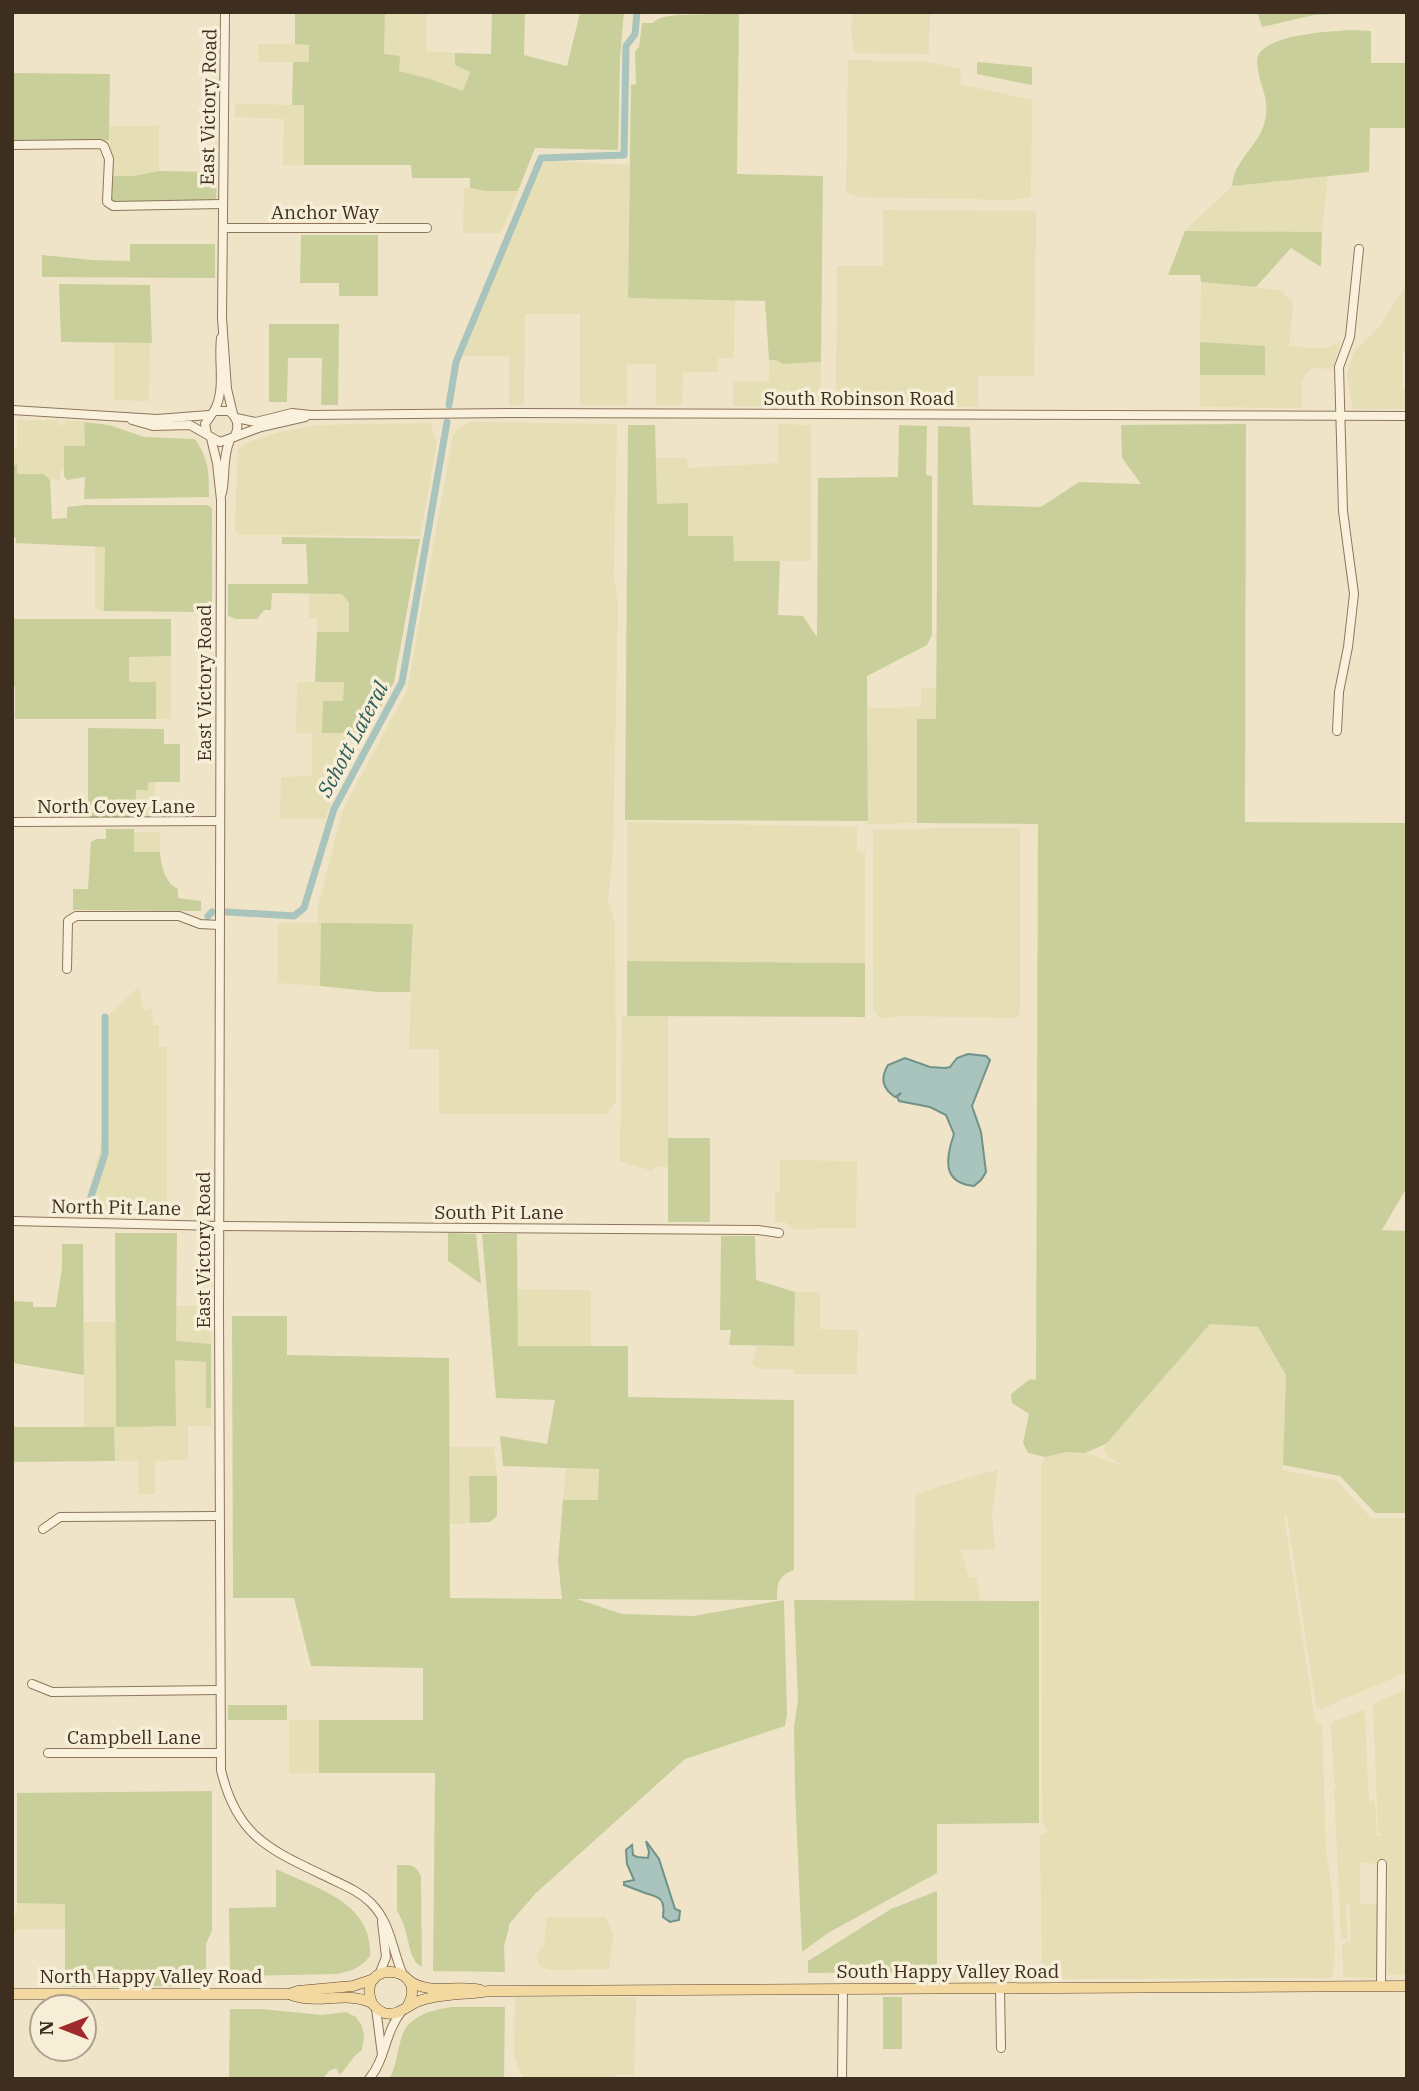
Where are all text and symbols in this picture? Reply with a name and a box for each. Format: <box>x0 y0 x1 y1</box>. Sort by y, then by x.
street label: East Victory Road <box>195 28 221 186</box>
street label: Anchor Way <box>271 200 380 224</box>
street label: South Robinson Road <box>763 386 955 410</box>
street label: East Victory Road <box>192 604 216 762</box>
water label: Schott Lateral <box>309 675 395 802</box>
street label: North Covey Lane <box>37 794 195 818</box>
street label: East Victory Road <box>191 1171 215 1329</box>
street label: North Pit Lane <box>51 1194 181 1220</box>
street label: South Pit Lane <box>434 1200 564 1224</box>
street label: Campbell Lane <box>67 1725 201 1749</box>
street label: South Happy Valley Road <box>837 1959 1059 1983</box>
street label: North Happy Valley Road <box>39 1964 263 1988</box>
north arrow <box>28 1993 98 2063</box>
text: N <box>34 2020 58 2036</box>

